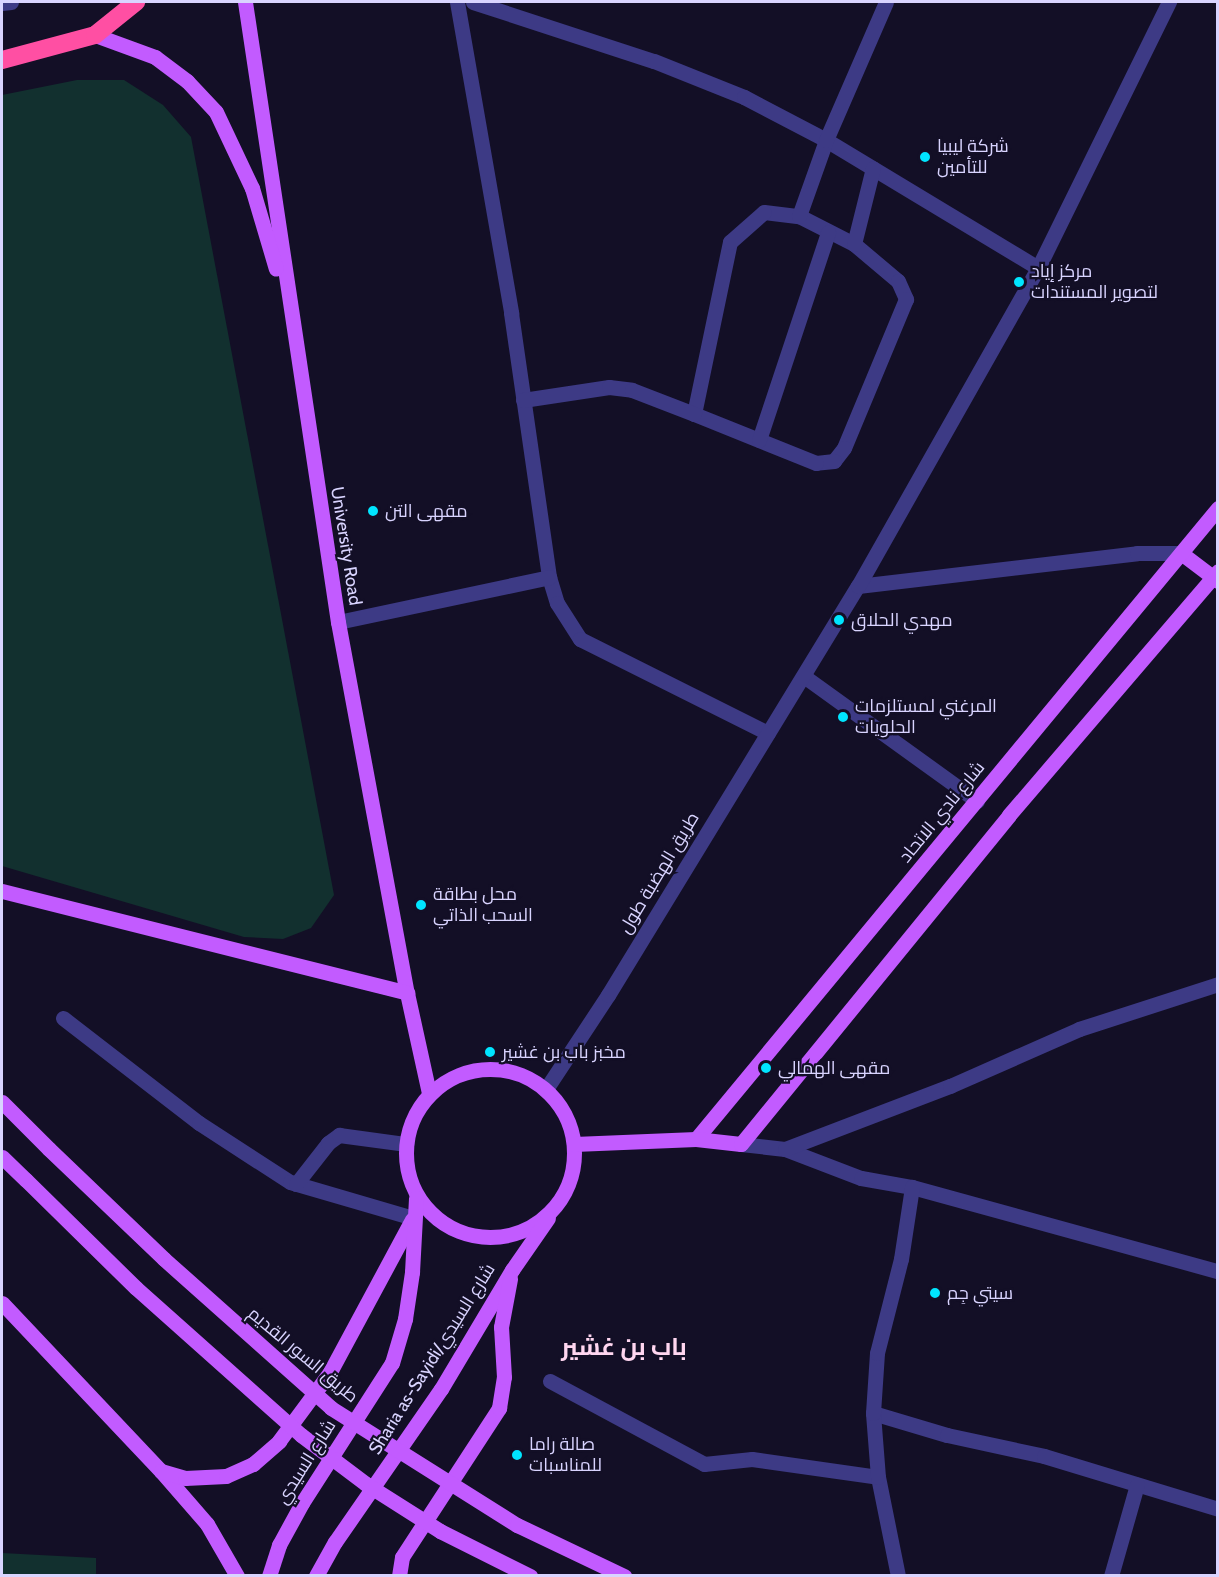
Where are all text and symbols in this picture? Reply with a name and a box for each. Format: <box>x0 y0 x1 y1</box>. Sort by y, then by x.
place label: شركة ليبيا للتأمين <box>937 136 1009 178</box>
marker: شركة ليبيا للتأمين <box>918 150 932 164</box>
place label: مركز إياد لتصوير المستندات <box>1031 261 1158 304</box>
marker: مركز إياد لتصوير المستندات <box>1012 275 1026 289</box>
street label: University Road <box>326 485 366 607</box>
place label: مقهى التن <box>385 500 468 522</box>
marker: مقهى التن <box>366 504 380 518</box>
place label: مهدي الحلاق <box>851 609 953 631</box>
marker: مهدي الحلاق <box>832 613 846 627</box>
place label: المرغني لمستلزمات الحلويات <box>855 696 997 738</box>
marker: المرغني لمستلزمات الحلويات <box>836 710 850 724</box>
street label: شارع نادي الاتحاد <box>895 757 989 867</box>
street label: طريق الهضبة طول <box>614 808 704 938</box>
place label: محل بطاقة السحب الذاتي <box>433 884 533 926</box>
marker: محل بطاقة السحب الذاتي <box>414 898 428 912</box>
place label: مخبز باب بن غشير <box>502 1041 626 1063</box>
marker: مخبز باب بن غشير <box>483 1045 497 1059</box>
place label: مقهى الهمالي <box>778 1057 890 1079</box>
marker: مقهى الهمالي <box>759 1061 773 1075</box>
street label: Sharia as-Sayidi/شارع السيدي <box>364 1260 500 1458</box>
place label: سيتي جِم <box>947 1282 1013 1304</box>
marker: سيتي جِم <box>928 1286 942 1300</box>
street label: طريق السور القديم <box>243 1303 363 1407</box>
district label: باب بن غشير <box>561 1333 687 1361</box>
street label: شارع السيدي <box>272 1416 340 1508</box>
place label: صالة راما للمناسبات <box>529 1434 602 1476</box>
marker: صالة راما للمناسبات <box>510 1448 524 1462</box>

